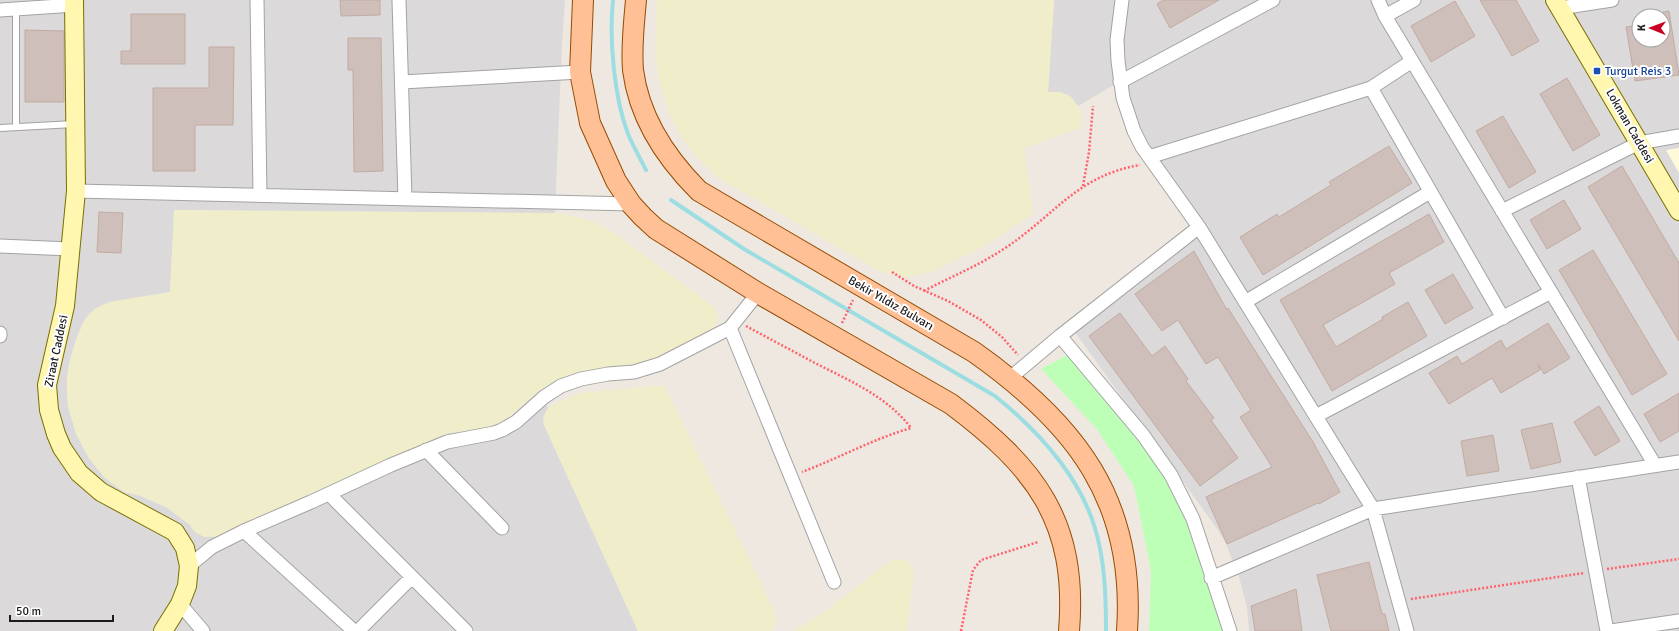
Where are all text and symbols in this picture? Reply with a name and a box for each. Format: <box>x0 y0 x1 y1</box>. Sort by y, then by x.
north arrow <box>1631 8 1671 48</box>
text: K <box>1635 24 1648 31</box>
place label: Turgut Reis 3 <box>1605 64 1671 79</box>
marker: Turgut Reis 3 <box>1592 66 1602 76</box>
street label: Lokman Caddesi <box>1602 86 1657 166</box>
street label: Bekir Yıldız Bulvarı <box>845 273 936 334</box>
street label: Ziraat Caddesi <box>41 314 71 389</box>
scale bar <box>10 597 113 623</box>
text: 50 m <box>16 604 41 619</box>

